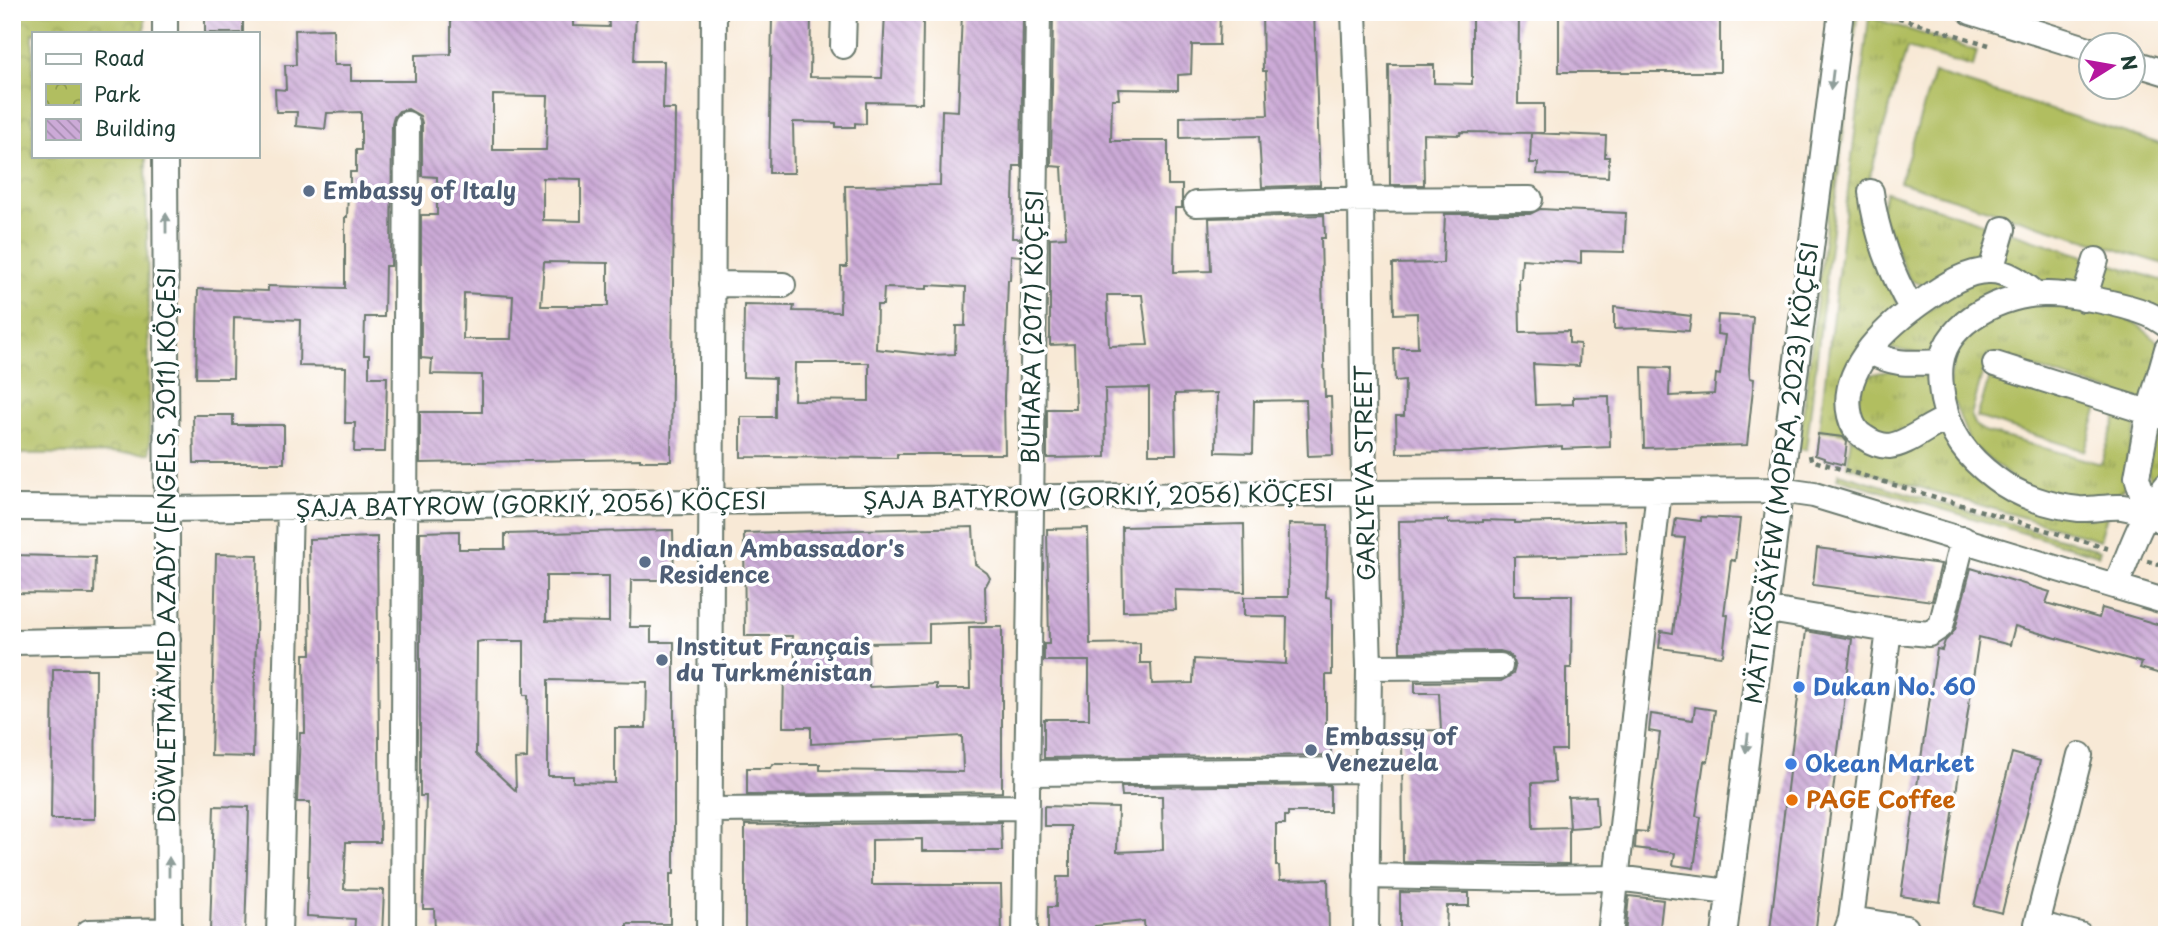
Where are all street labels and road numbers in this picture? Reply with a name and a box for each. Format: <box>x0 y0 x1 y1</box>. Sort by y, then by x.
street label: BUHARA (2017) KÖÇESI <box>1012 190 1051 464</box>
street label: MÄTI KÖSÄÝEW (MOPRA, 2023) KÖÇESI <box>1735 240 1826 706</box>
street label: DÖWLETMÄMED AZADY (ENGELS, 2011) KÖÇESI <box>148 267 183 823</box>
street label: GARLYEVA STREET <box>1344 365 1383 581</box>
street label: ŞAJA BATYROW (GORKIÝ, 2056) KÖÇESI <box>862 474 1334 517</box>
street label: ŞAJA BATYROW (GORKIÝ, 2056) KÖÇESI <box>295 482 767 525</box>

